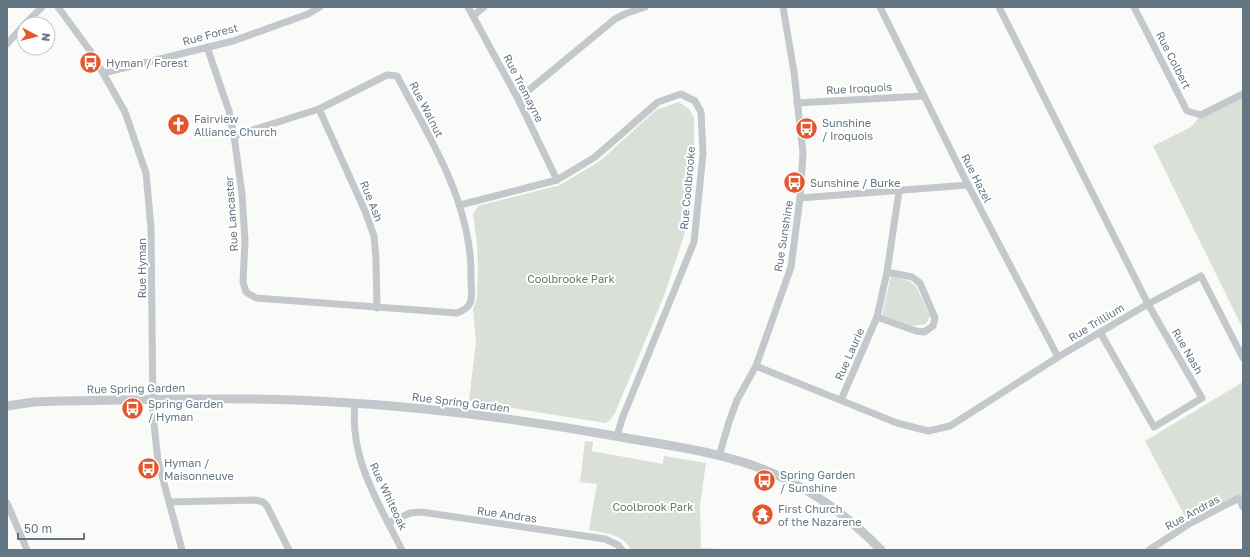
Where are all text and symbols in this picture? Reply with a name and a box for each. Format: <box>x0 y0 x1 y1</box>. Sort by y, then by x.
north arrow <box>16 16 56 56</box>
street label: Rue Forest <box>181 20 239 48</box>
street label: Rue Colbert <box>1154 29 1194 91</box>
text: N <box>39 32 53 42</box>
bus stop icon: Hyman / Forest <box>78 49 104 75</box>
street label: Rue Tremayne <box>501 52 547 124</box>
place label: Hyman / Forest <box>106 56 188 69</box>
street label: Rue Walnut <box>407 79 447 139</box>
street label: Rue Iroquois <box>826 80 893 96</box>
church icon: Fairview Alliance Church <box>165 111 191 137</box>
place label: Fairview Alliance Church <box>194 112 277 138</box>
bus stop icon: Sunshine / Iroquois <box>794 115 820 141</box>
place label: Sunshine / Iroquois <box>822 116 873 142</box>
street label: Rue Coolbrooke <box>677 146 697 230</box>
street label: Rue Hazel <box>959 151 995 205</box>
bus stop icon: Sunshine / Burke <box>781 169 807 195</box>
street label: Rue Lancaster <box>222 175 240 252</box>
place label: Sunshine / Burke <box>810 176 901 189</box>
street label: Rue Ash <box>358 179 386 223</box>
street label: Rue Sunshine <box>771 199 795 273</box>
street label: Rue Hyman <box>135 238 148 298</box>
park label: Coolbrooke Park <box>527 272 615 285</box>
street label: Rue Trillium <box>1066 300 1126 344</box>
street label: Rue Laurie <box>832 326 866 382</box>
street label: Rue Nash <box>1170 326 1206 376</box>
street label: Rue Spring Garden <box>87 381 185 395</box>
street label: Rue Spring Garden <box>411 390 511 414</box>
bus stop icon: Spring Garden / Hyman <box>120 396 146 422</box>
place label: Spring Garden / Hyman <box>148 397 223 423</box>
bus stop icon: Hyman / Maisonneuve <box>136 455 162 481</box>
place label: Hyman / Maisonneuve <box>164 456 234 482</box>
street label: Rue Whiteoak <box>368 460 410 532</box>
bus stop icon: Spring Garden / Sunshine <box>752 467 778 493</box>
place label: Spring Garden / Sunshine <box>780 468 855 494</box>
street label: Rue Andras <box>1163 492 1222 532</box>
park label: Coolbrook Park <box>612 500 694 513</box>
temple icon: First Church of the Nazarene <box>750 501 776 527</box>
place label: First Church of the Nazarene <box>778 502 862 528</box>
street label: Rue Andras <box>476 503 538 525</box>
scale bar <box>18 515 84 541</box>
text: 50 m <box>24 521 52 536</box>

